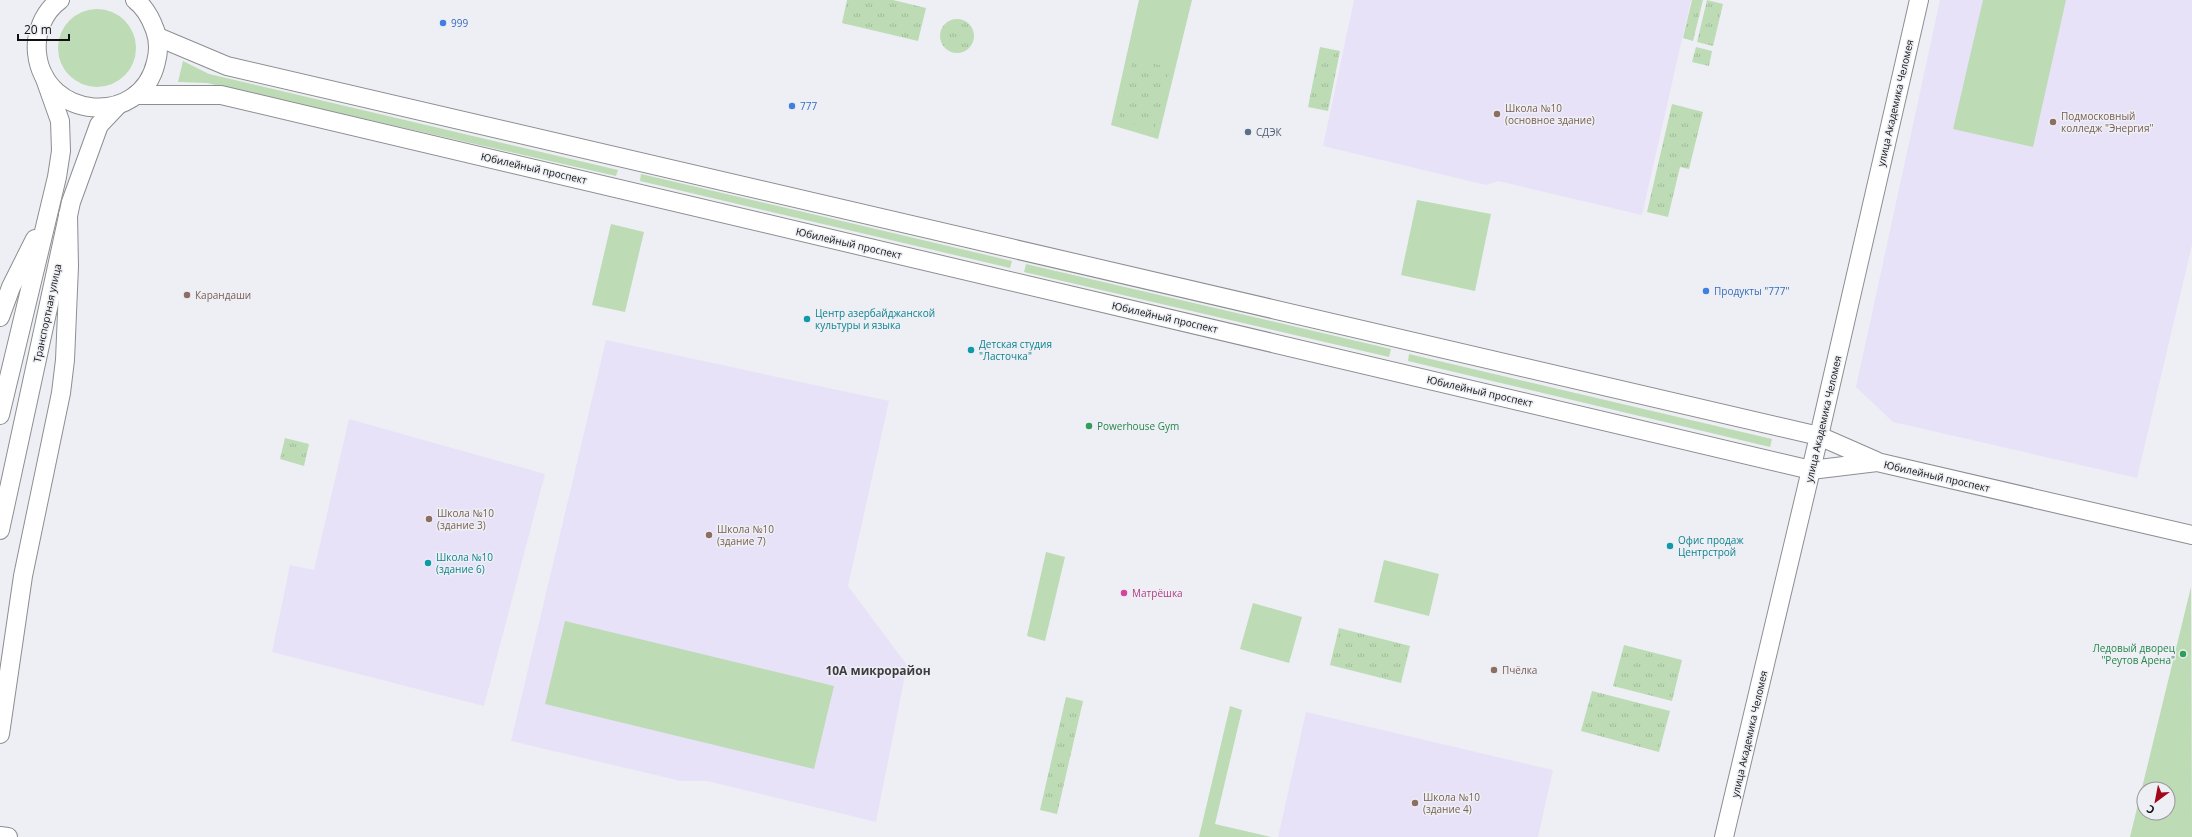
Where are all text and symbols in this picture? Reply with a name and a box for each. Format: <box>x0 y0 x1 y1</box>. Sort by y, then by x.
scale bar <box>18 16 69 42</box>
place label: 999 <box>451 16 468 30</box>
marker: 999 <box>438 18 448 28</box>
text: 20 m <box>24 21 52 38</box>
street label: улица Академика Челомея <box>1874 38 1916 168</box>
place label: 777 <box>800 99 817 113</box>
marker: 777 <box>787 101 797 111</box>
place label: Школа №10 (основное здание) <box>1505 101 1595 127</box>
marker: Школа №10 (основное здание) <box>1492 109 1502 119</box>
place label: Подмосковный колледж "Энергия" <box>2061 109 2153 135</box>
marker: Подмосковный колледж "Энергия" <box>2048 117 2058 127</box>
place label: СДЭК <box>1256 125 1282 139</box>
marker: СДЭК <box>1243 127 1253 137</box>
street label: Юбилейный проспект <box>480 149 589 187</box>
street label: Юбилейный проспект <box>795 224 904 262</box>
street label: Транспортная улица <box>30 262 64 364</box>
place label: Продукты "777" <box>1714 284 1789 298</box>
marker: Продукты "777" <box>1701 286 1711 296</box>
place label: Карандаши <box>195 288 251 302</box>
marker: Карандаши <box>182 290 192 300</box>
street label: Юбилейный проспект <box>1111 298 1220 336</box>
place label: Центр азербайджанской культуры и языка <box>815 306 935 332</box>
marker: Центр азербайджанской культуры и языка <box>802 314 812 324</box>
place label: Детская студия "Ласточка" <box>979 337 1052 363</box>
marker: Детская студия "Ласточка" <box>966 345 976 355</box>
street label: улица Академика Челомея <box>1802 354 1844 484</box>
street label: Юбилейный проспект <box>1426 372 1535 410</box>
place label: Powerhouse Gym <box>1097 419 1179 433</box>
marker: Powerhouse Gym <box>1084 421 1094 431</box>
street label: Юбилейный проспект <box>1883 457 1992 495</box>
place label: Школа №10 (здание 3) <box>437 506 494 532</box>
marker: Школа №10 (здание 3) <box>424 514 434 524</box>
place label: Школа №10 (здание 7) <box>717 522 774 548</box>
marker: Школа №10 (здание 7) <box>704 530 714 540</box>
place label: Офис продаж Центрстрой <box>1678 533 1744 559</box>
marker: Офис продаж Центрстрой <box>1665 541 1675 551</box>
place label: Школа №10 (здание 6) <box>436 550 493 576</box>
marker: Школа №10 (здание 6) <box>423 558 433 568</box>
place label: Матрёшка <box>1132 586 1183 600</box>
marker: Матрёшка <box>1119 588 1129 598</box>
place label: Ледовый дворец "Реутов Арена" <box>2093 641 2176 667</box>
marker: Ледовый дворец "Реутов Арена" <box>2178 649 2188 659</box>
district label: 10А микрорайон <box>825 662 931 679</box>
place label: Пчёлка <box>1502 663 1537 677</box>
marker: Пчёлка <box>1489 665 1499 675</box>
street label: улица Академика Челомея <box>1728 669 1770 799</box>
north arrow <box>2136 781 2176 821</box>
place label: Школа №10 (здание 4) <box>1423 790 1480 816</box>
marker: Школа №10 (здание 4) <box>1410 798 1420 808</box>
text: С <box>2143 802 2157 818</box>

